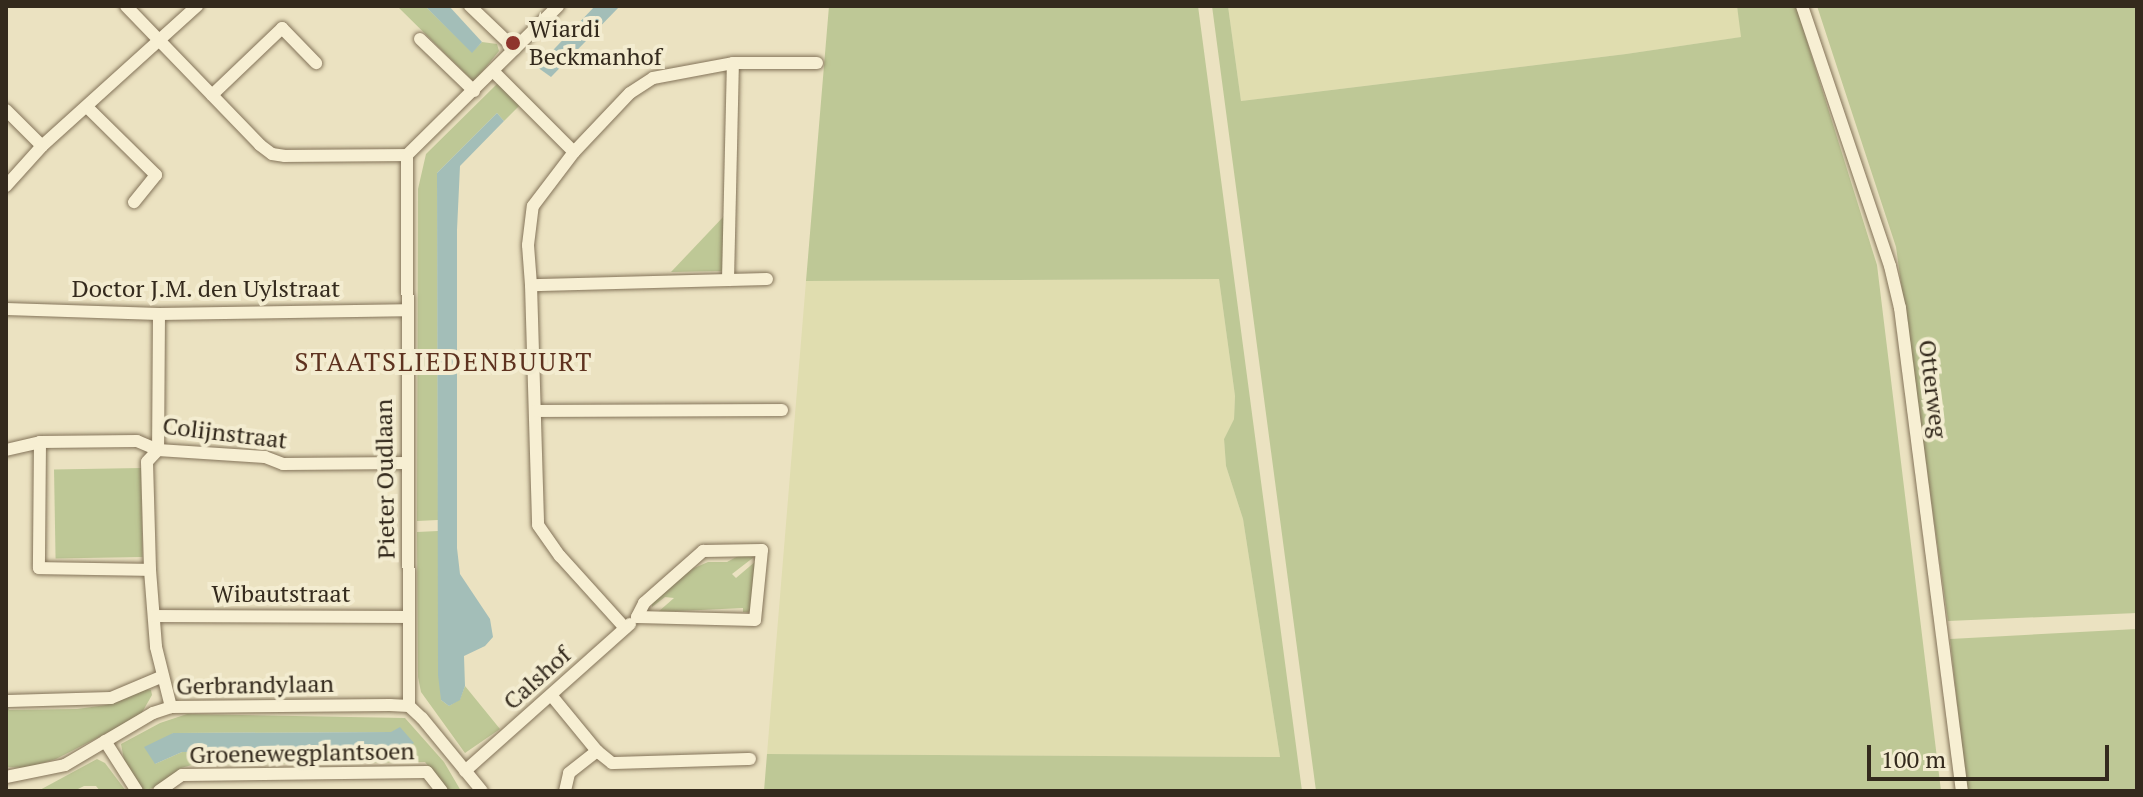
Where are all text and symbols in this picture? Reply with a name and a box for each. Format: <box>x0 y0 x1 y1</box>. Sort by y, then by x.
place label: Wiardi Beckmanhof <box>529 15 662 71</box>
marker: Wiardi Beckmanhof <box>504 34 522 52</box>
street label: Doctor J.M. den Uylstraat <box>71 275 341 303</box>
street label: Otterweg <box>1913 338 1953 440</box>
district label: STAATSLIEDENBUURT <box>295 346 593 378</box>
street label: Pieter Oudlaan <box>369 399 401 559</box>
street label: Colijnstraat <box>161 411 289 455</box>
street label: Wibautstraat <box>211 580 351 608</box>
street label: Calshof <box>497 640 577 716</box>
street label: Gerbrandylaan <box>176 669 334 701</box>
scale bar <box>1871 729 2113 779</box>
street label: Groenewegplantsoen <box>189 737 415 769</box>
text: 100 m <box>1881 743 1946 775</box>

